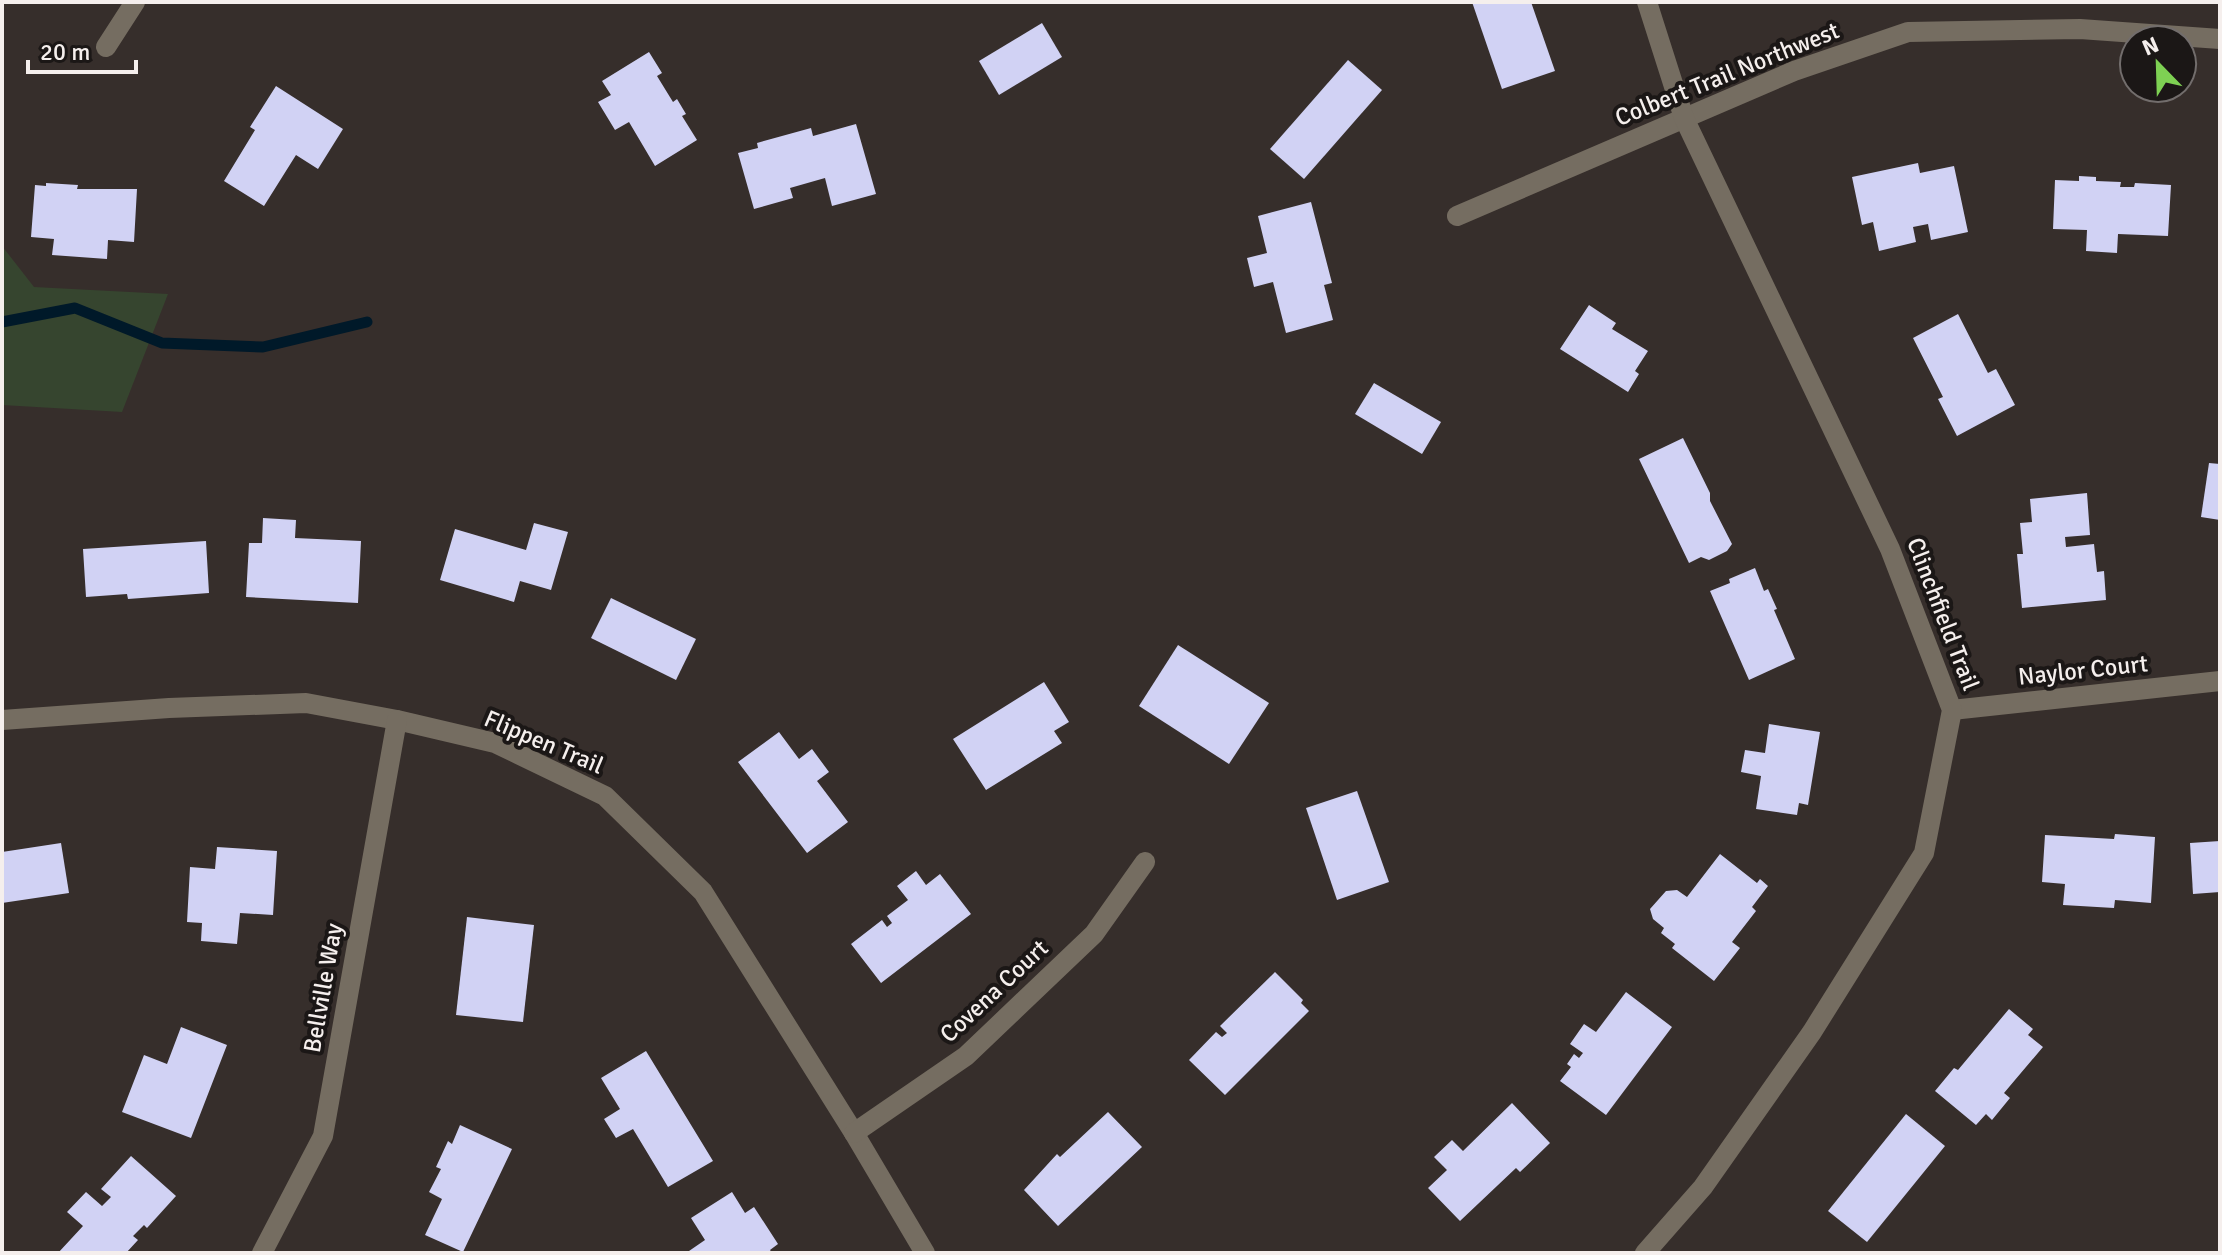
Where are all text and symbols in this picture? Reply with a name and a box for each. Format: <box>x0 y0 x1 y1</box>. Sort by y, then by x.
street label: Colbert Trail Northwest <box>1611 15 1843 133</box>
scale bar <box>28 24 136 74</box>
north arrow <box>2118 24 2198 104</box>
text: N <box>2138 31 2163 61</box>
text: 20 m <box>40 37 90 67</box>
street label: Clinchfield Trail <box>1900 533 1986 695</box>
street label: Naylor Court <box>2017 648 2149 692</box>
street label: Flippen Trail <box>480 703 608 781</box>
street label: Bellville Way <box>297 921 349 1055</box>
street label: Covena Court <box>934 933 1054 1049</box>

